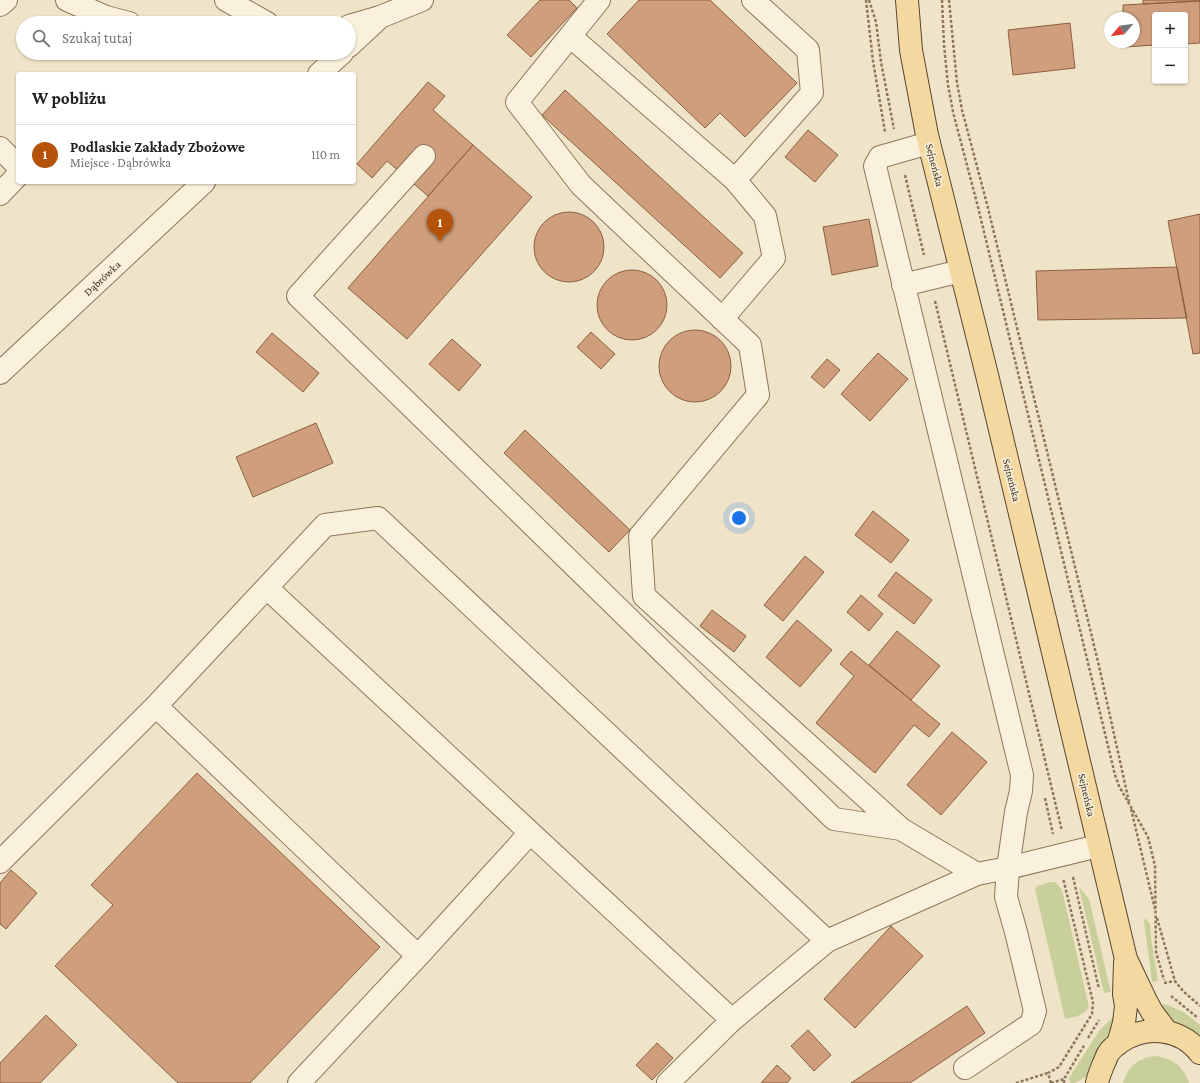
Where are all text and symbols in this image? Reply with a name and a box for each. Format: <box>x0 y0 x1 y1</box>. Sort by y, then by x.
north arrow <box>1104 12 1140 48</box>
map controls <box>1152 12 1188 84</box>
button: + <box>1152 12 1188 48</box>
search box <box>16 16 356 60</box>
icon: search <box>30 27 52 49</box>
text: Szukaj tutaj <box>62 30 132 46</box>
button: − <box>1152 48 1188 84</box>
text: W pobliżu <box>32 89 106 108</box>
text: Podlaskie Zakłady Zbożowe <box>70 139 245 155</box>
street label: Sejneńska <box>923 142 946 188</box>
text: 1 <box>43 147 47 162</box>
text: 110 m <box>311 147 340 162</box>
text: Miejsce · Dąbrówka <box>70 155 171 170</box>
pin: 1 <box>427 209 453 242</box>
street label: Dąbrówka <box>81 258 123 299</box>
street label: Sejneńska <box>1000 457 1023 503</box>
your location <box>729 508 749 528</box>
street label: Sejneńska <box>1075 772 1098 818</box>

